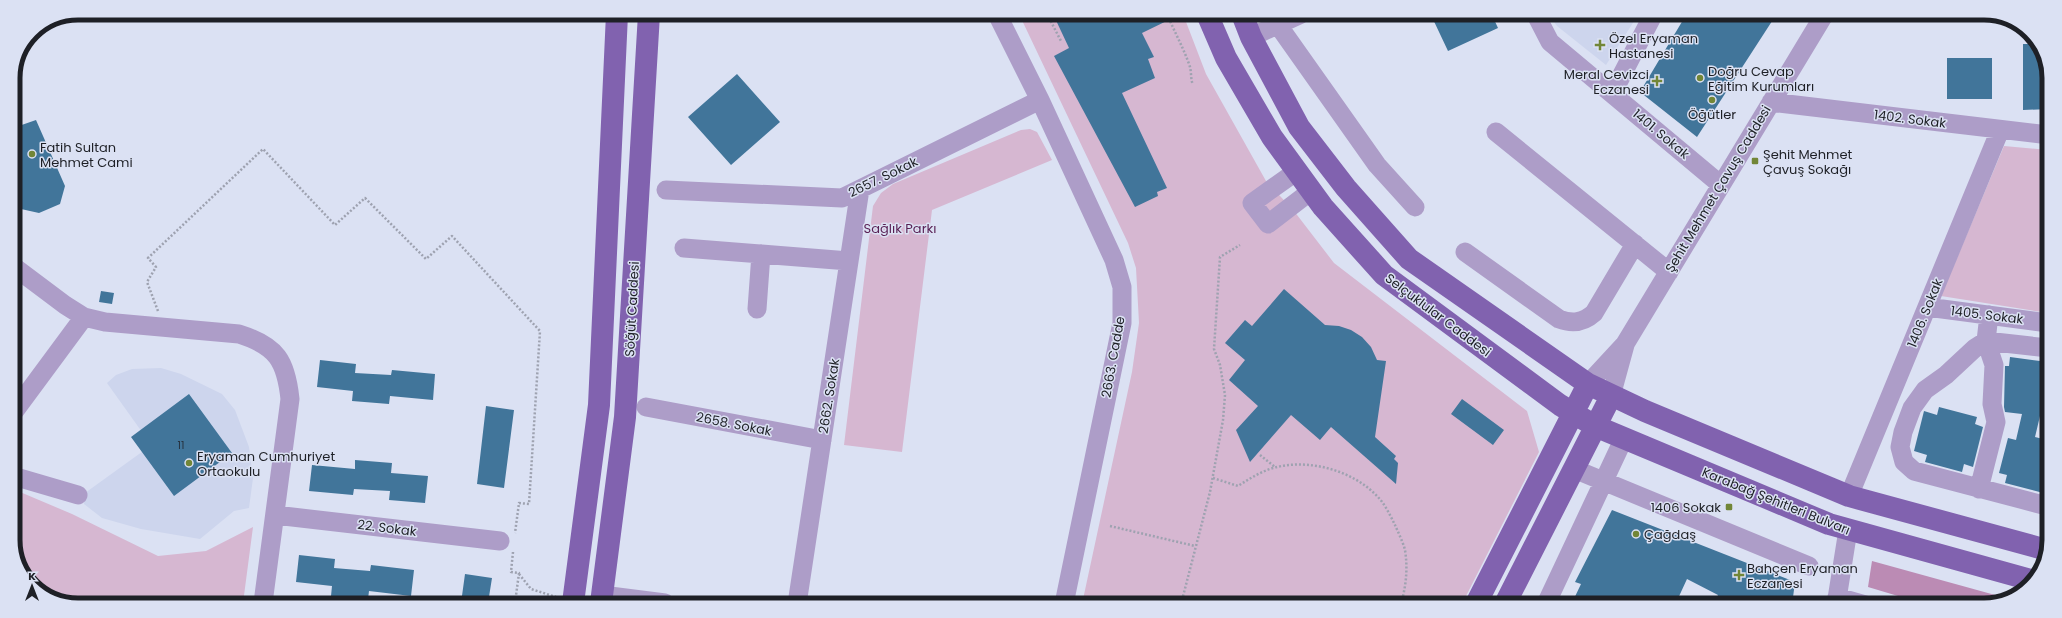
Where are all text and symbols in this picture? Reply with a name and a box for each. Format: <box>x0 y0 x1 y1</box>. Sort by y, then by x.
place label: Özel Eryaman Hastanesi <box>1609 29 1698 63</box>
marker: Özel Eryaman Hastanesi <box>1594 39 1606 51</box>
place label: Doğru Cevap Eğitim Kurumları <box>1708 62 1814 96</box>
place label: Meral Cevizci Eczanesi <box>1564 65 1649 99</box>
marker: Doğru Cevap Eğitim Kurumları <box>1695 73 1705 83</box>
marker: Meral Cevizci Eczanesi <box>1652 76 1662 86</box>
marker: Öğütler <box>1707 95 1717 105</box>
street label: Şehit Mehmet Çavuş Caddesi <box>1660 102 1776 276</box>
street label: 1401. Sokak <box>1628 105 1694 164</box>
place label: Öğütler <box>1688 105 1736 124</box>
street label: 1402. Sokak <box>1873 105 1947 133</box>
place label: Fatih Sultan Mehmet Cami <box>40 138 133 172</box>
place label: Şehit Mehmet Çavuş Sokağı <box>1763 145 1852 179</box>
marker: Fatih Sultan Mehmet Cami <box>27 149 37 159</box>
street label: 2657. Sokak <box>845 152 921 202</box>
marker: Şehit Mehmet Çavuş Sokağı <box>1750 156 1760 166</box>
park label: Sağlık Parkı <box>864 219 936 238</box>
street label: Söğüt Caddesi <box>620 261 644 357</box>
street label: Selçuklular Caddesi <box>1381 269 1495 361</box>
street label: 1406. Sokak <box>1903 275 1948 350</box>
street label: 1405. Sokak <box>1950 301 2025 329</box>
street label: 2663. Cadde <box>1096 315 1130 399</box>
street label: 2662. Sokak <box>814 357 844 435</box>
street label: 2658. Sokak <box>695 407 774 441</box>
house number: 11 <box>177 437 185 453</box>
place label: Eryaman Cumhuriyet Ortaokulu <box>197 447 335 481</box>
marker: Eryaman Cumhuriyet Ortaokulu <box>184 458 194 468</box>
street label: Karabağ Şehitleri Bulvarı <box>1699 463 1853 539</box>
place label: 1406 Sokak <box>1651 498 1721 517</box>
marker: 1406 Sokak <box>1724 502 1734 512</box>
street label: 22. Sokak <box>356 515 418 541</box>
place label: Çağdaş <box>1644 525 1696 544</box>
marker: Çağdaş <box>1631 529 1641 539</box>
place label: Bahçen Eryaman Eczanesi <box>1747 559 1858 593</box>
north arrow <box>12 566 52 606</box>
text: K <box>28 568 36 584</box>
marker: Bahçen Eryaman Eczanesi <box>1734 570 1744 580</box>

